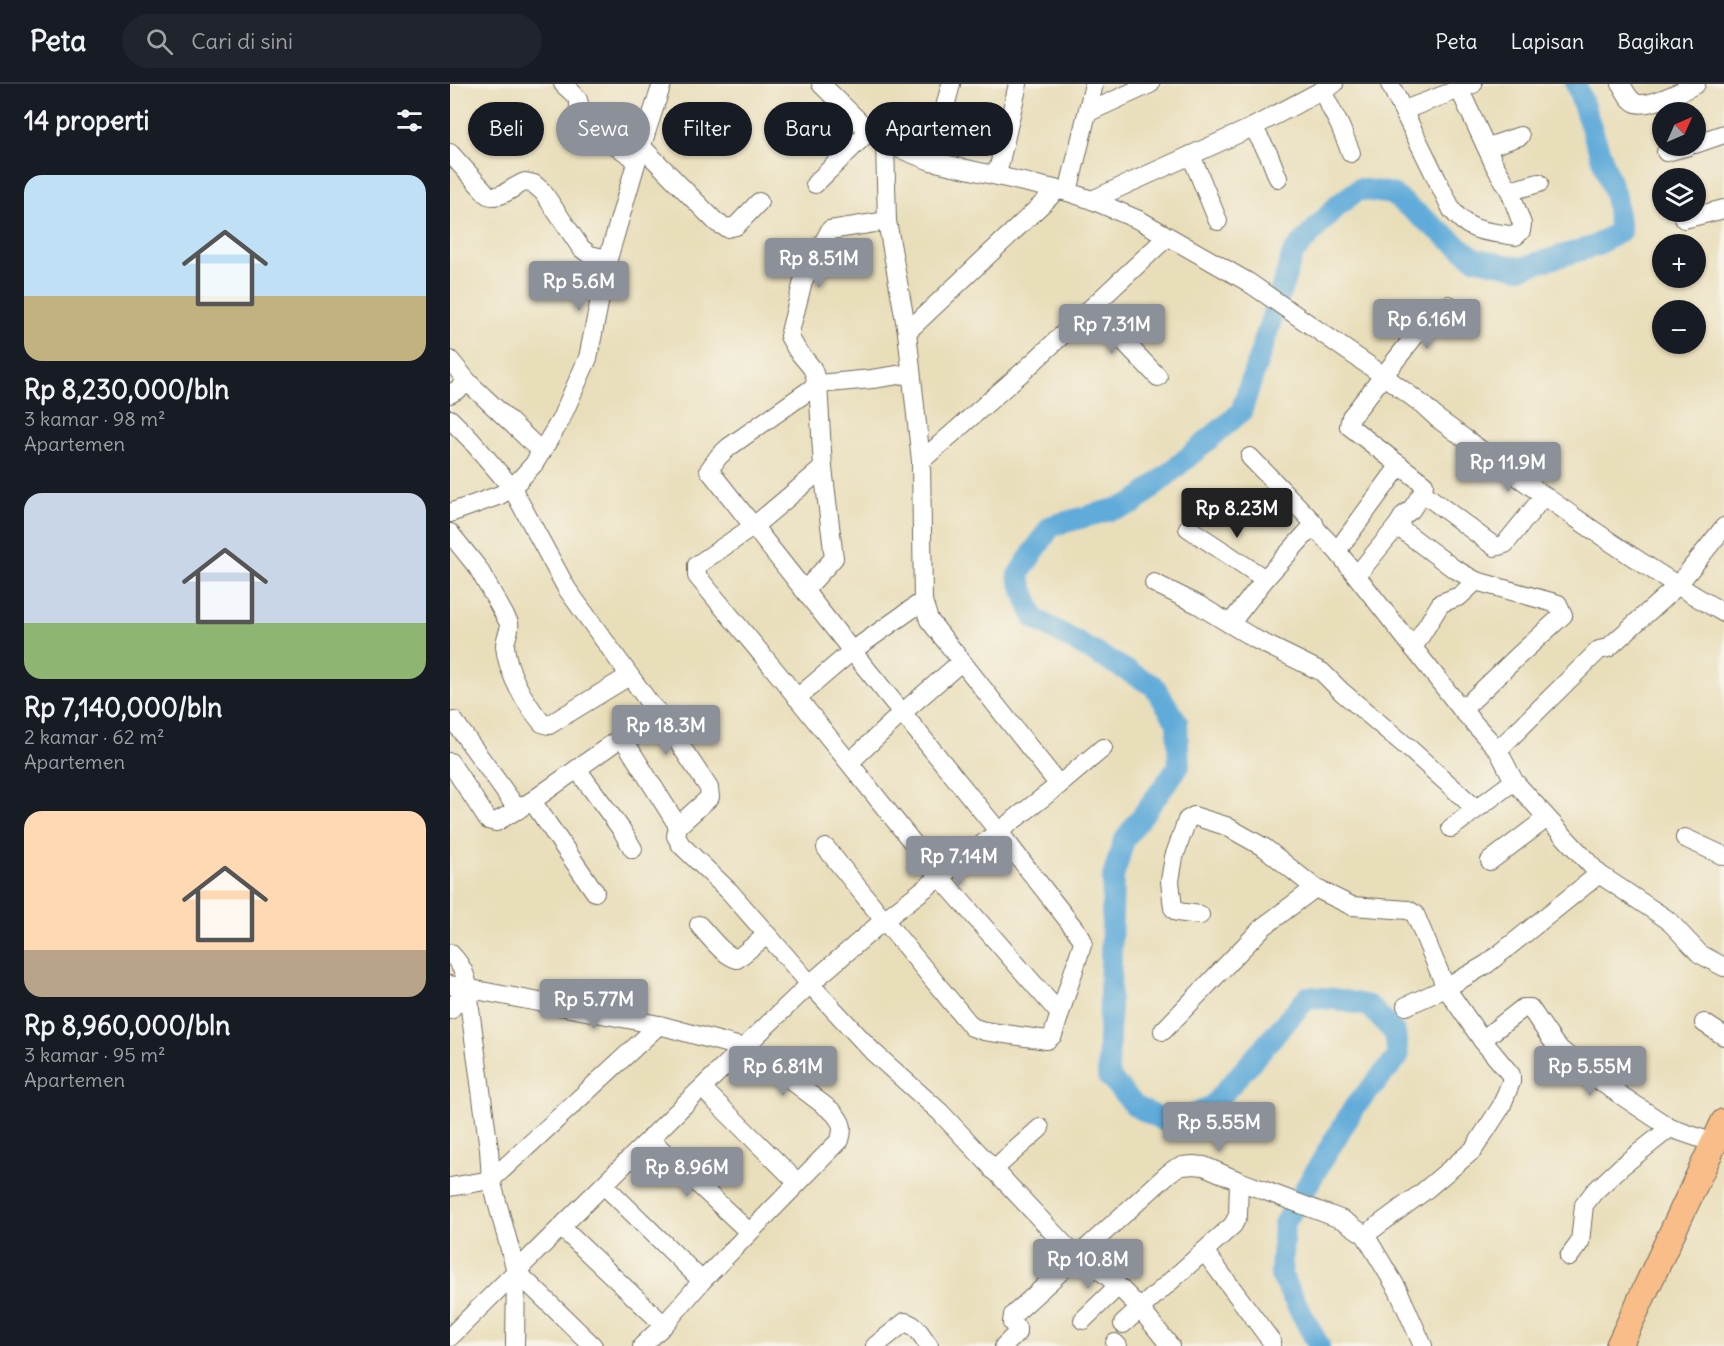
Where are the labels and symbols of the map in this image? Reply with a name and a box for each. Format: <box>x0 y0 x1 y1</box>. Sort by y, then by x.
north arrow <box>1652 102 1706 156</box>
pin: Rp 8.51M <box>757 238 881 289</box>
pin: Rp 5.6M <box>524 261 634 312</box>
pin: Rp 6.16M <box>1365 299 1489 350</box>
pin: Rp 7.31M <box>1050 304 1174 355</box>
pin: Rp 11.9M <box>1446 442 1570 493</box>
pin: Rp 8.23M <box>1175 488 1299 539</box>
pin: Rp 18.3M <box>604 705 728 756</box>
pin: Rp 7.14M <box>897 836 1021 887</box>
pin: Rp 5.77M <box>532 979 656 1030</box>
pin: Rp 6.81M <box>721 1046 845 1097</box>
pin: Rp 5.55M <box>1528 1046 1652 1097</box>
pin: Rp 5.55M <box>1157 1102 1281 1153</box>
pin: Rp 8.96M <box>625 1147 749 1198</box>
pin: Rp 10.8M <box>1026 1239 1150 1290</box>

